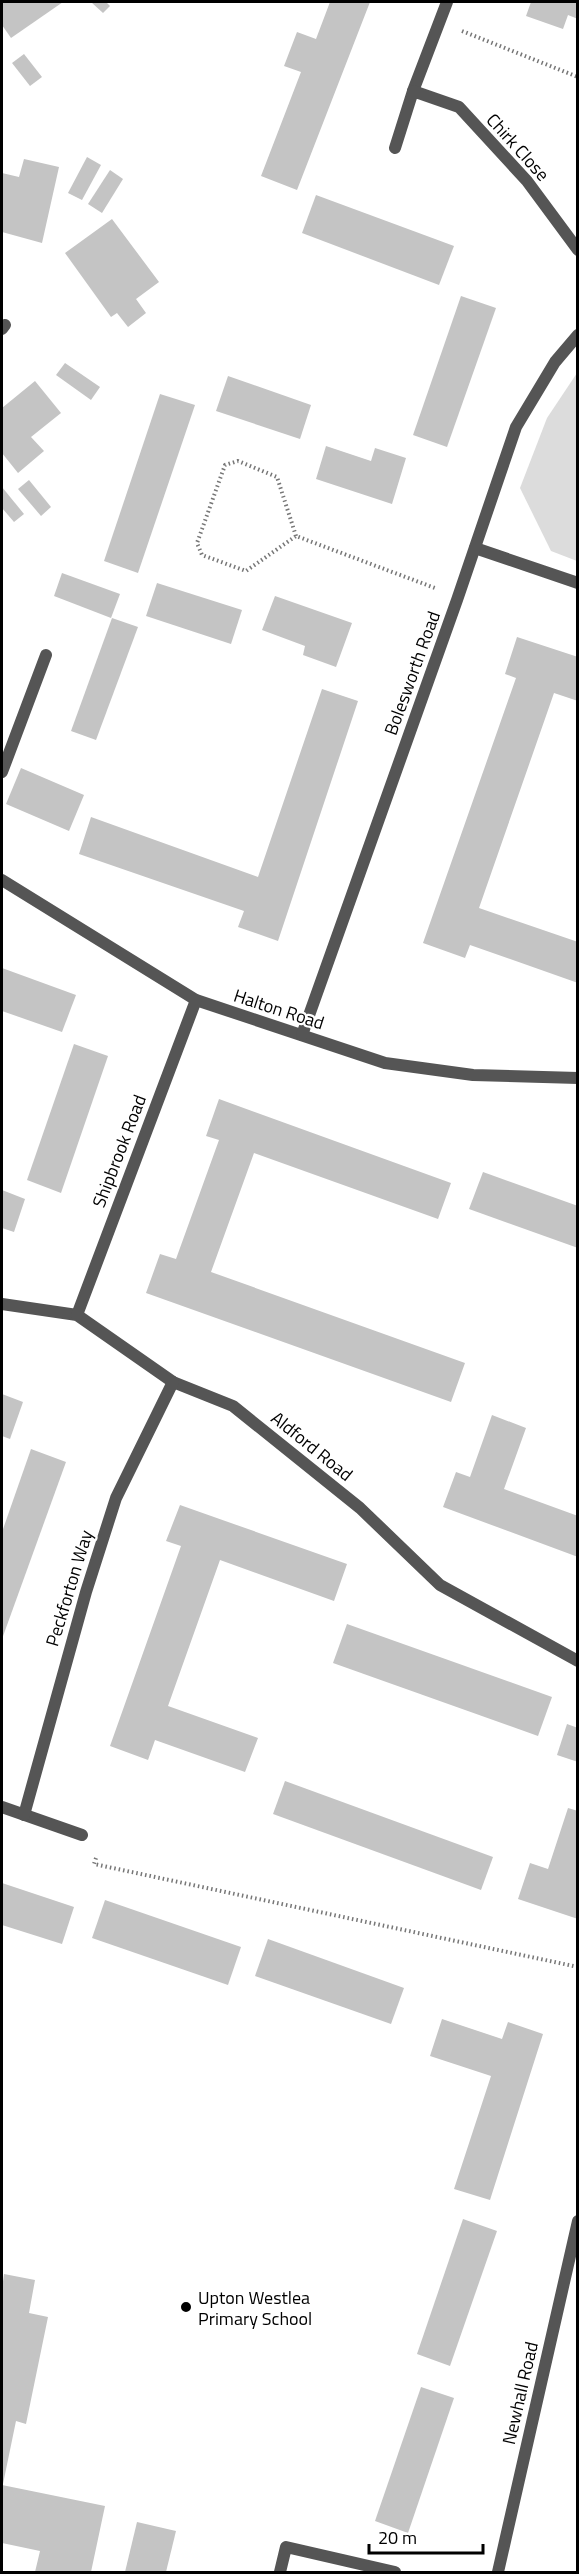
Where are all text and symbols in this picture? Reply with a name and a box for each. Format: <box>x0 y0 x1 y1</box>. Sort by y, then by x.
street label: Chirk Close <box>480 107 556 187</box>
street label: Bolesworth Road <box>377 607 447 739</box>
street label: Halton Road <box>230 982 328 1036</box>
street label: Shipbrook Road <box>85 1091 153 1211</box>
street label: Aldford Road <box>265 1405 359 1487</box>
street label: Peckforton Way <box>38 1526 100 1650</box>
place label: Upton Westlea Primary School <box>198 2284 312 2332</box>
marker: Upton Westlea Primary School <box>179 2300 193 2314</box>
street label: Newhall Road <box>495 2339 545 2447</box>
scale bar <box>369 2517 483 2555</box>
text: 20 m <box>378 2524 417 2551</box>

